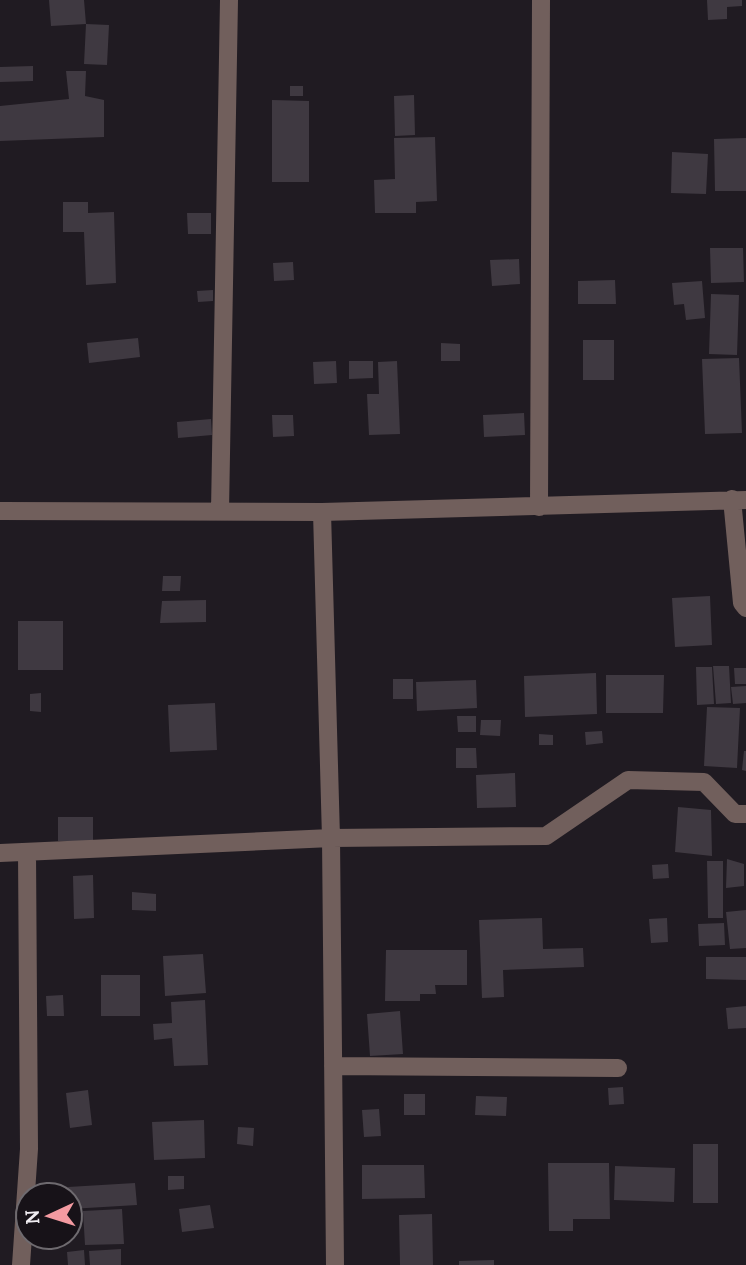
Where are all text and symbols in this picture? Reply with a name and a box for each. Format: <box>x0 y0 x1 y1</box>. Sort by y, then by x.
north arrow <box>14 1181 84 1251</box>
text: N <box>20 1209 45 1225</box>

